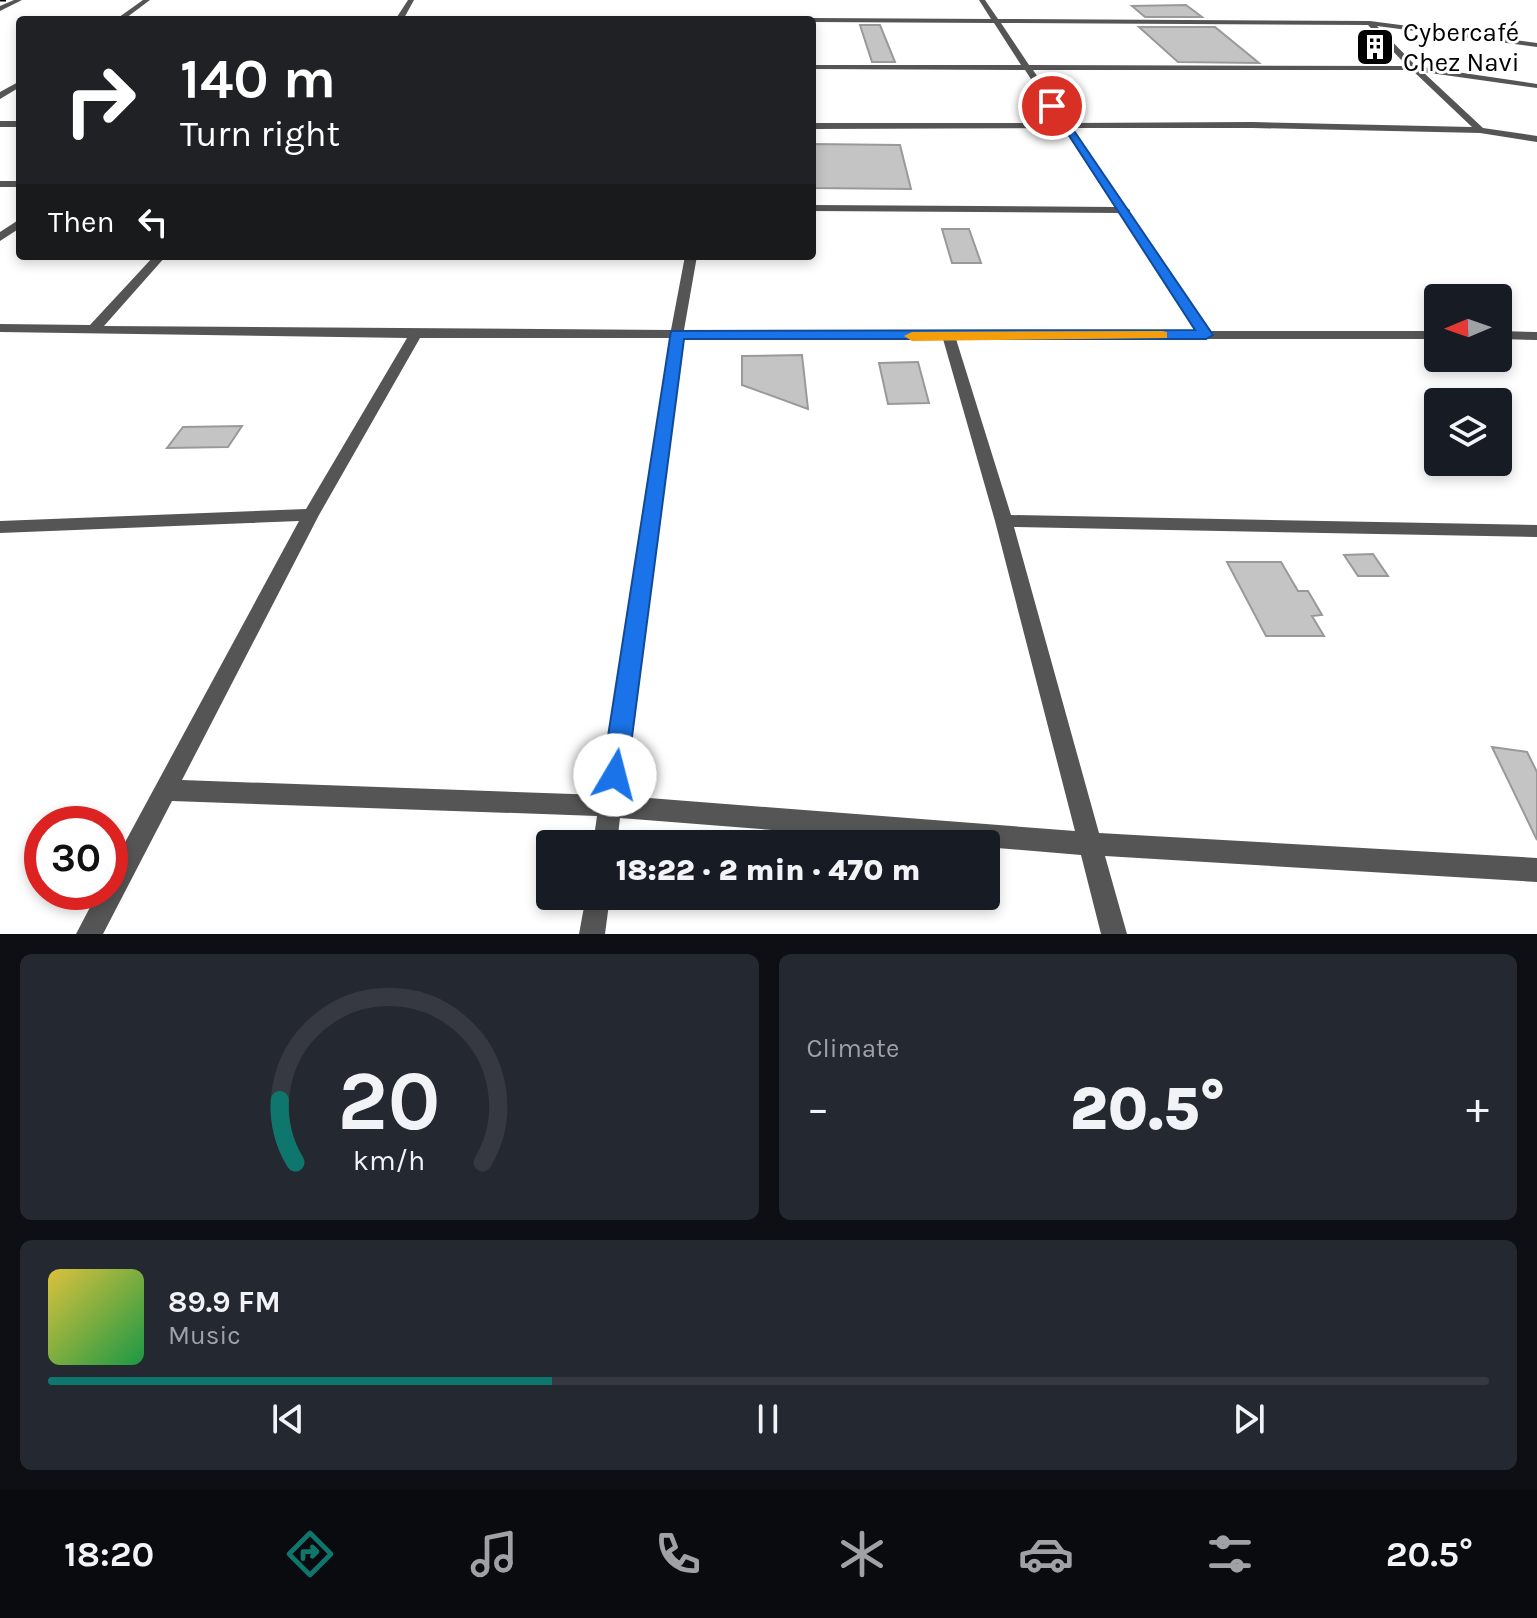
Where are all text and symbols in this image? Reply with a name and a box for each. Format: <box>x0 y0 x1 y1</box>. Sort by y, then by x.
place label: Cybercafé Chez Navi <box>1403 17 1519 78</box>
building icon: Cybercafé Chez Navi <box>1354 26 1396 68</box>
text: 140 m <box>180 46 336 111</box>
icon: right <box>48 48 152 152</box>
pin <box>1018 72 1086 140</box>
icon: arrive <box>1030 84 1074 128</box>
text: Turn right <box>180 113 340 155</box>
icon: left <box>131 200 175 244</box>
text: Then <box>48 204 115 240</box>
north arrow <box>1424 284 1512 372</box>
map controls <box>1424 284 1512 476</box>
button: layers <box>1424 388 1512 476</box>
position arrow <box>573 733 657 817</box>
speed limit sign: 30 <box>24 806 128 910</box>
text: 18:22 · 2 min · 470 m <box>616 852 920 888</box>
text: Climate <box>807 1033 899 1064</box>
text: 20 <box>338 1053 441 1150</box>
text: 20.5° <box>1070 1074 1226 1144</box>
text: − <box>807 1083 830 1134</box>
text: + <box>1466 1083 1489 1134</box>
text: km/h <box>353 1144 425 1177</box>
text: 89.9 FM <box>168 1284 281 1320</box>
text: Music <box>168 1320 241 1351</box>
icon: previous <box>266 1397 310 1441</box>
icon: pause <box>746 1397 790 1441</box>
icon: next <box>1227 1397 1271 1441</box>
icon: directions <box>282 1526 338 1582</box>
icon: music <box>466 1526 522 1582</box>
icon: phone <box>650 1526 706 1582</box>
icon: climate <box>834 1526 890 1582</box>
icon: car <box>1018 1526 1074 1582</box>
icon: filters <box>1202 1526 1258 1582</box>
text: 18:20 <box>64 1533 154 1575</box>
text: 20.5° <box>1386 1533 1473 1575</box>

